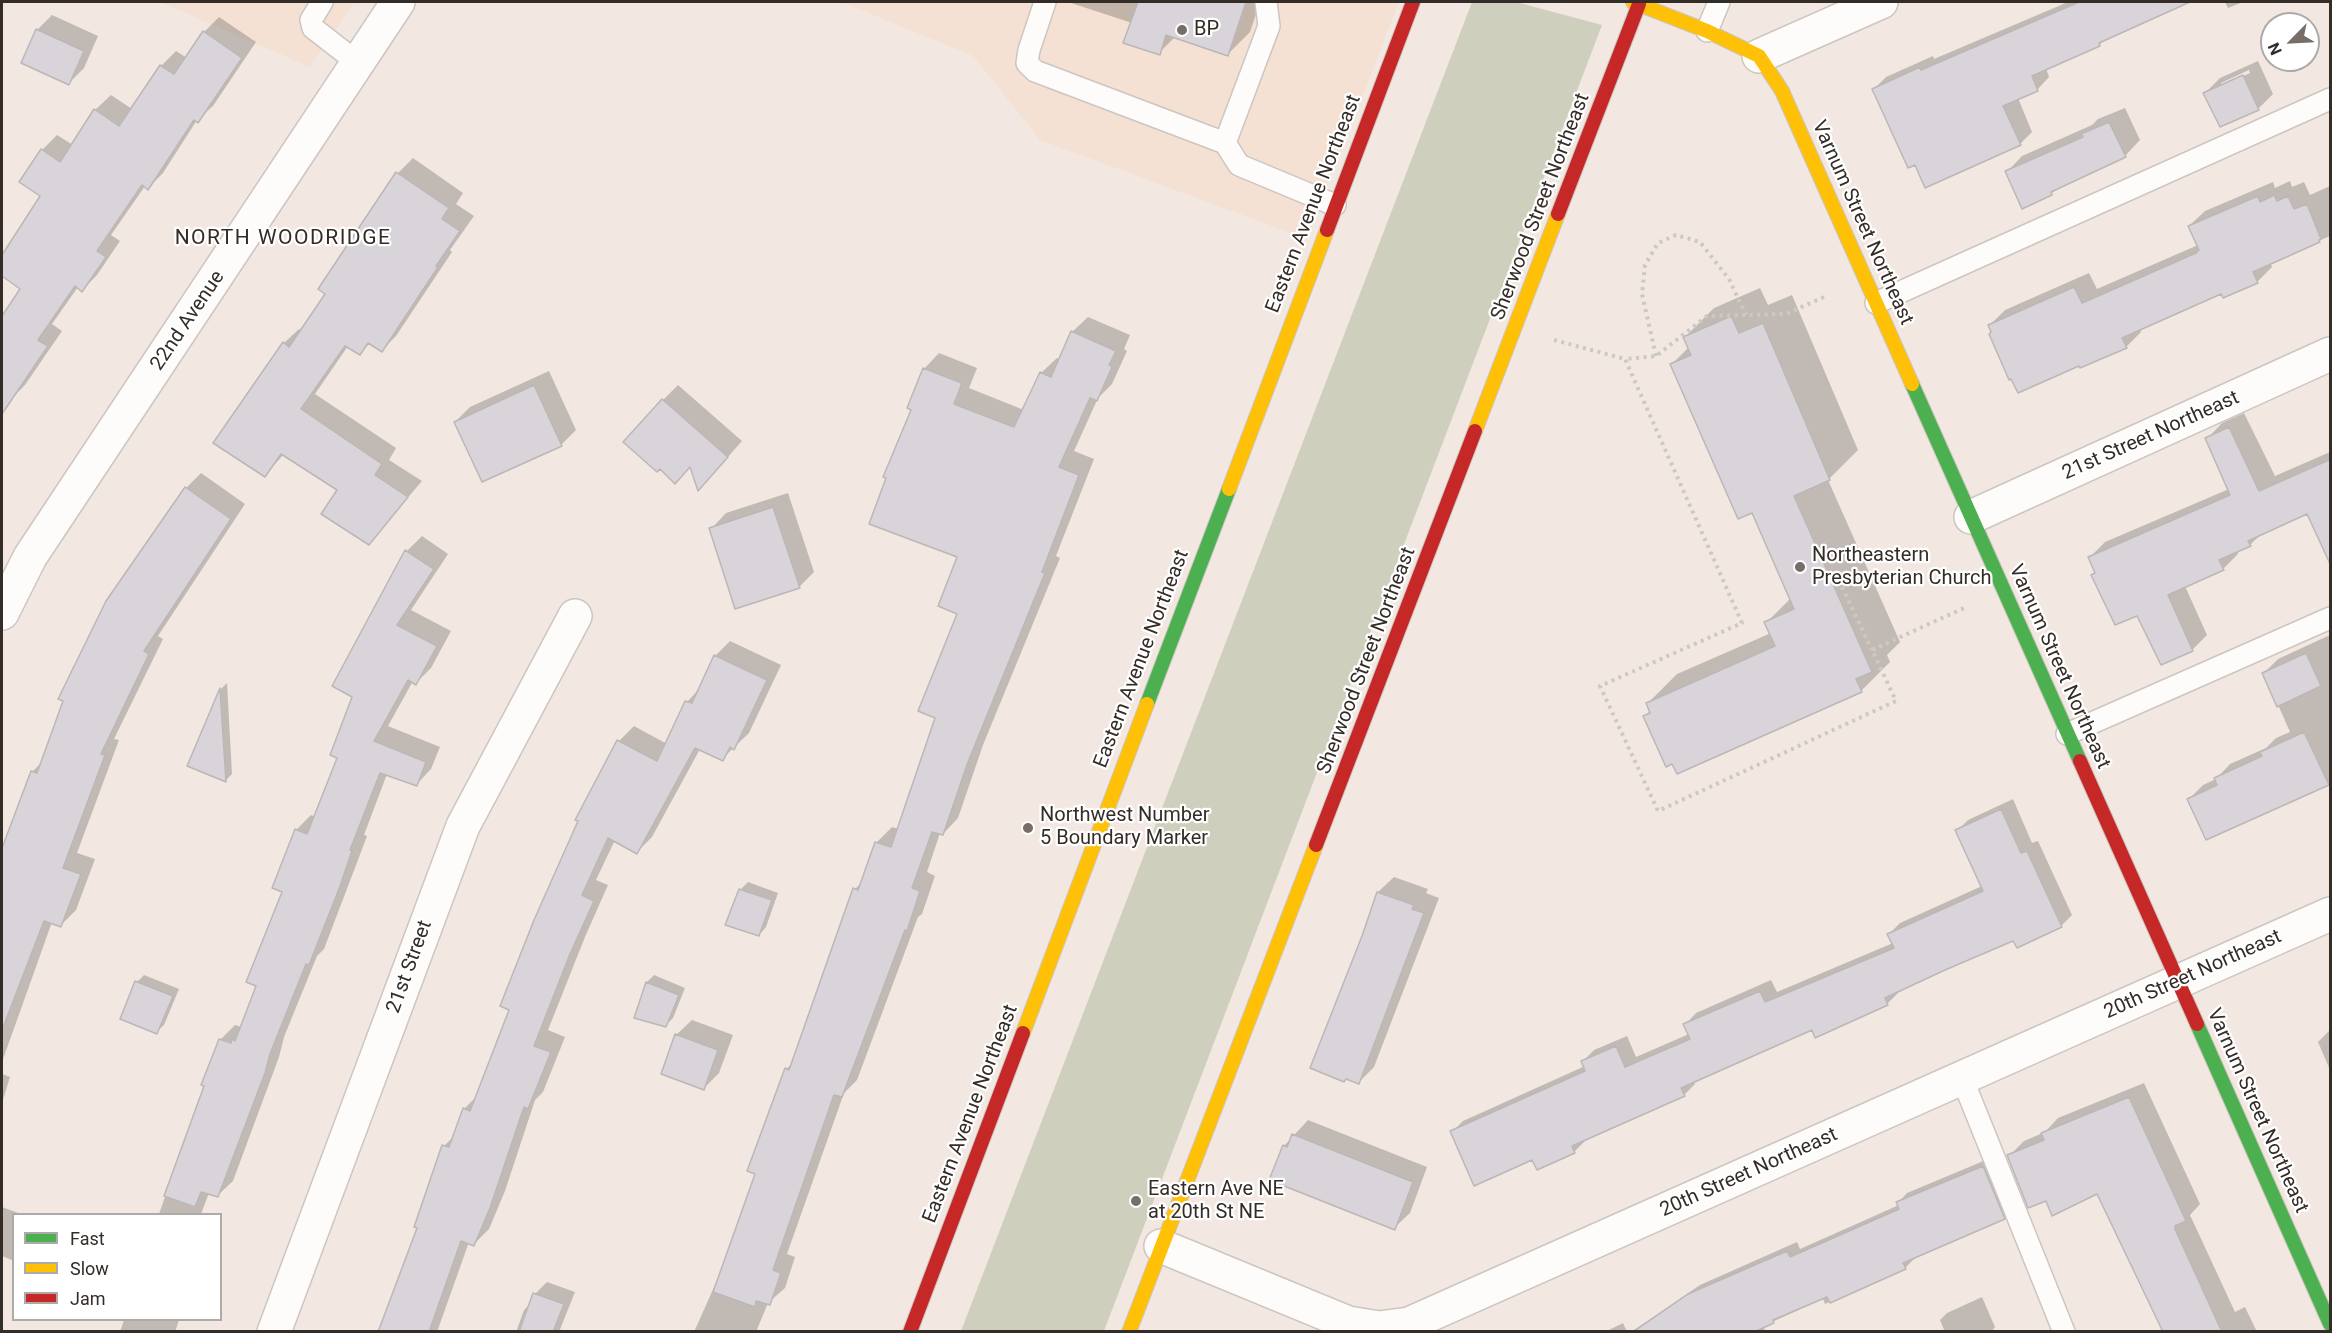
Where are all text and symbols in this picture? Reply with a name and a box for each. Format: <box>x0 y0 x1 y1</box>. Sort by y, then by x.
north arrow <box>2260 12 2320 72</box>
place label: BP <box>1194 18 1219 42</box>
marker: BP <box>1175 23 1189 37</box>
text: N <box>2264 40 2286 58</box>
street label: Sherwood Street Northeast <box>1487 90 1595 324</box>
street label: Eastern Avenue Northeast <box>1261 92 1367 316</box>
street label: Varnum Street Northeast <box>1806 117 1918 329</box>
district label: NORTH WOODRIDGE <box>175 226 391 252</box>
street label: 22nd Avenue <box>146 267 230 375</box>
street label: 21st Street Northeast <box>2059 386 2243 486</box>
street label: Sherwood Street Northeast <box>1313 544 1421 778</box>
place label: Northeastern Presbyterian Church <box>1812 544 1992 591</box>
street label: Eastern Avenue Northeast <box>1089 547 1195 771</box>
marker: Northeastern Presbyterian Church <box>1793 560 1807 574</box>
street label: Varnum Street Northeast <box>2003 561 2115 773</box>
place label: Northwest Number 5 Boundary Marker <box>1040 804 1209 851</box>
marker: Northwest Number 5 Boundary Marker <box>1021 821 1035 835</box>
street label: 21st Street <box>382 917 438 1017</box>
street label: 20th Street Northeast <box>2101 925 2285 1025</box>
street label: Eastern Avenue Northeast <box>918 1002 1024 1226</box>
street label: Varnum Street Northeast <box>2201 1005 2313 1217</box>
street label: 20th Street Northeast <box>1657 1123 1841 1223</box>
place label: Eastern Ave NE at 20th St NE <box>1148 1178 1284 1225</box>
marker: Eastern Ave NE at 20th St NE <box>1129 1194 1143 1208</box>
legend <box>12 1213 222 1321</box>
text: Fast <box>70 1228 105 1249</box>
text: Slow <box>70 1258 109 1279</box>
text: Jam <box>70 1288 106 1309</box>

